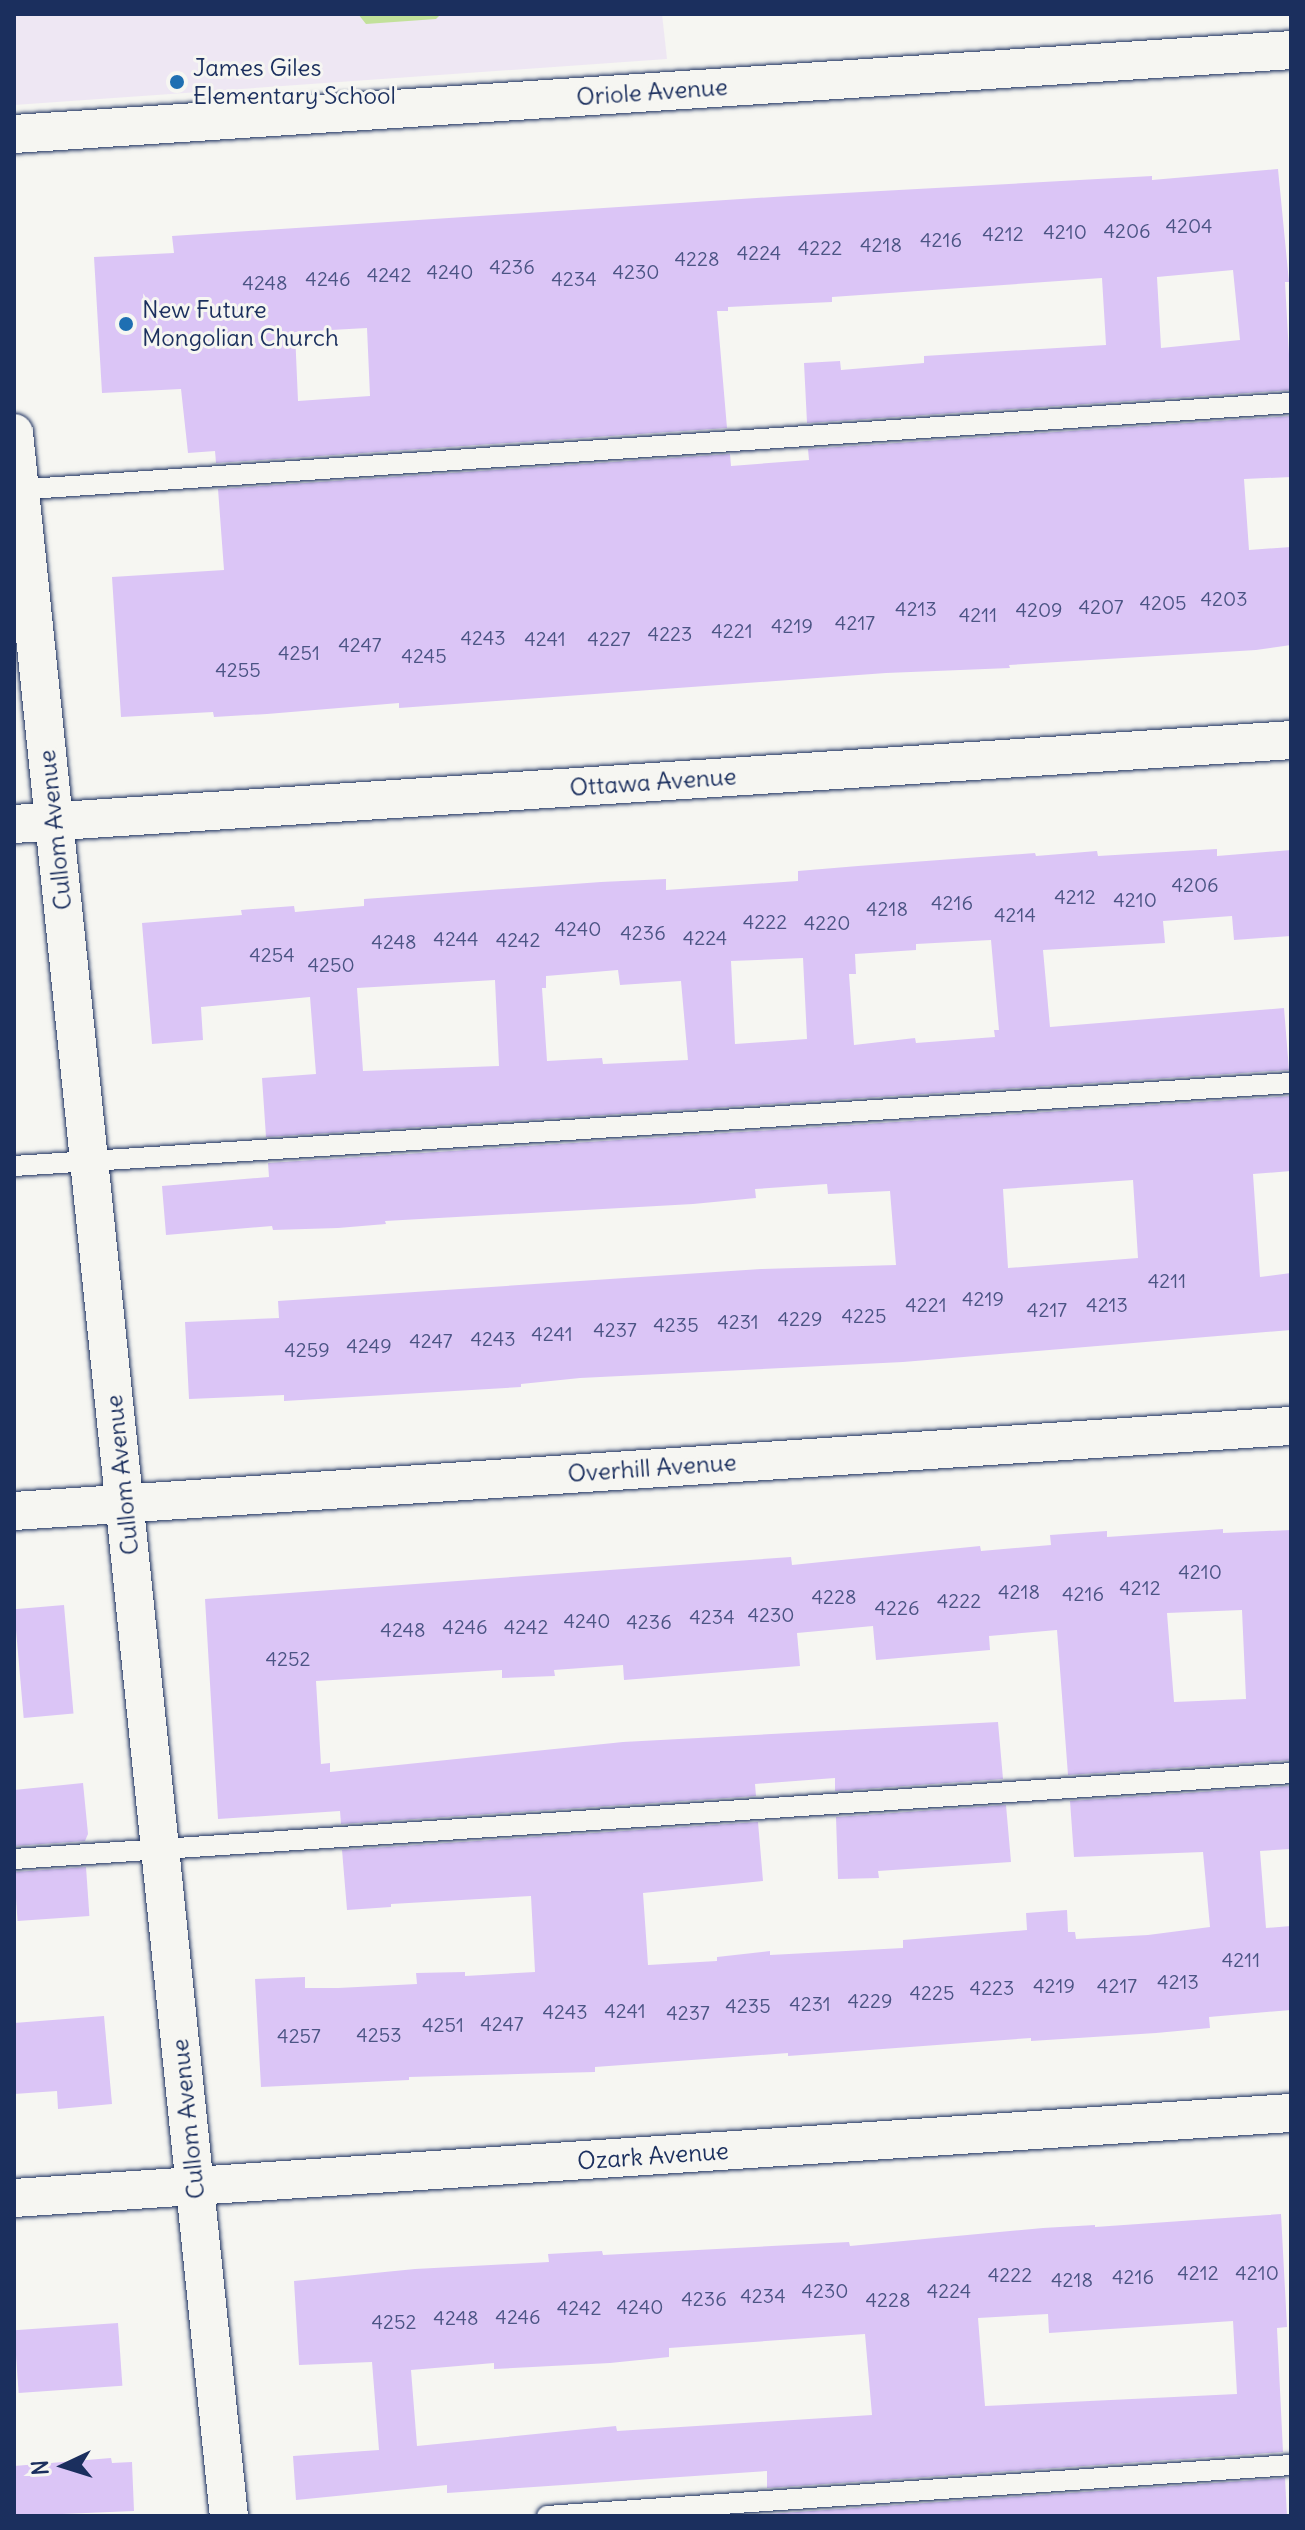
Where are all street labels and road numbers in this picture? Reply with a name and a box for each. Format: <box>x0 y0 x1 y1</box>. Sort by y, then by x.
street label: Oriole Avenue <box>575 72 729 112</box>
street label: Cullom Avenue <box>32 748 78 912</box>
street label: Ottawa Avenue <box>569 762 737 802</box>
street label: Cullom Avenue <box>99 1393 145 1557</box>
street label: Overhill Avenue <box>567 1448 737 1488</box>
street label: Cullom Avenue <box>165 2037 211 2201</box>
street label: Ozark Avenue <box>576 2136 730 2176</box>

